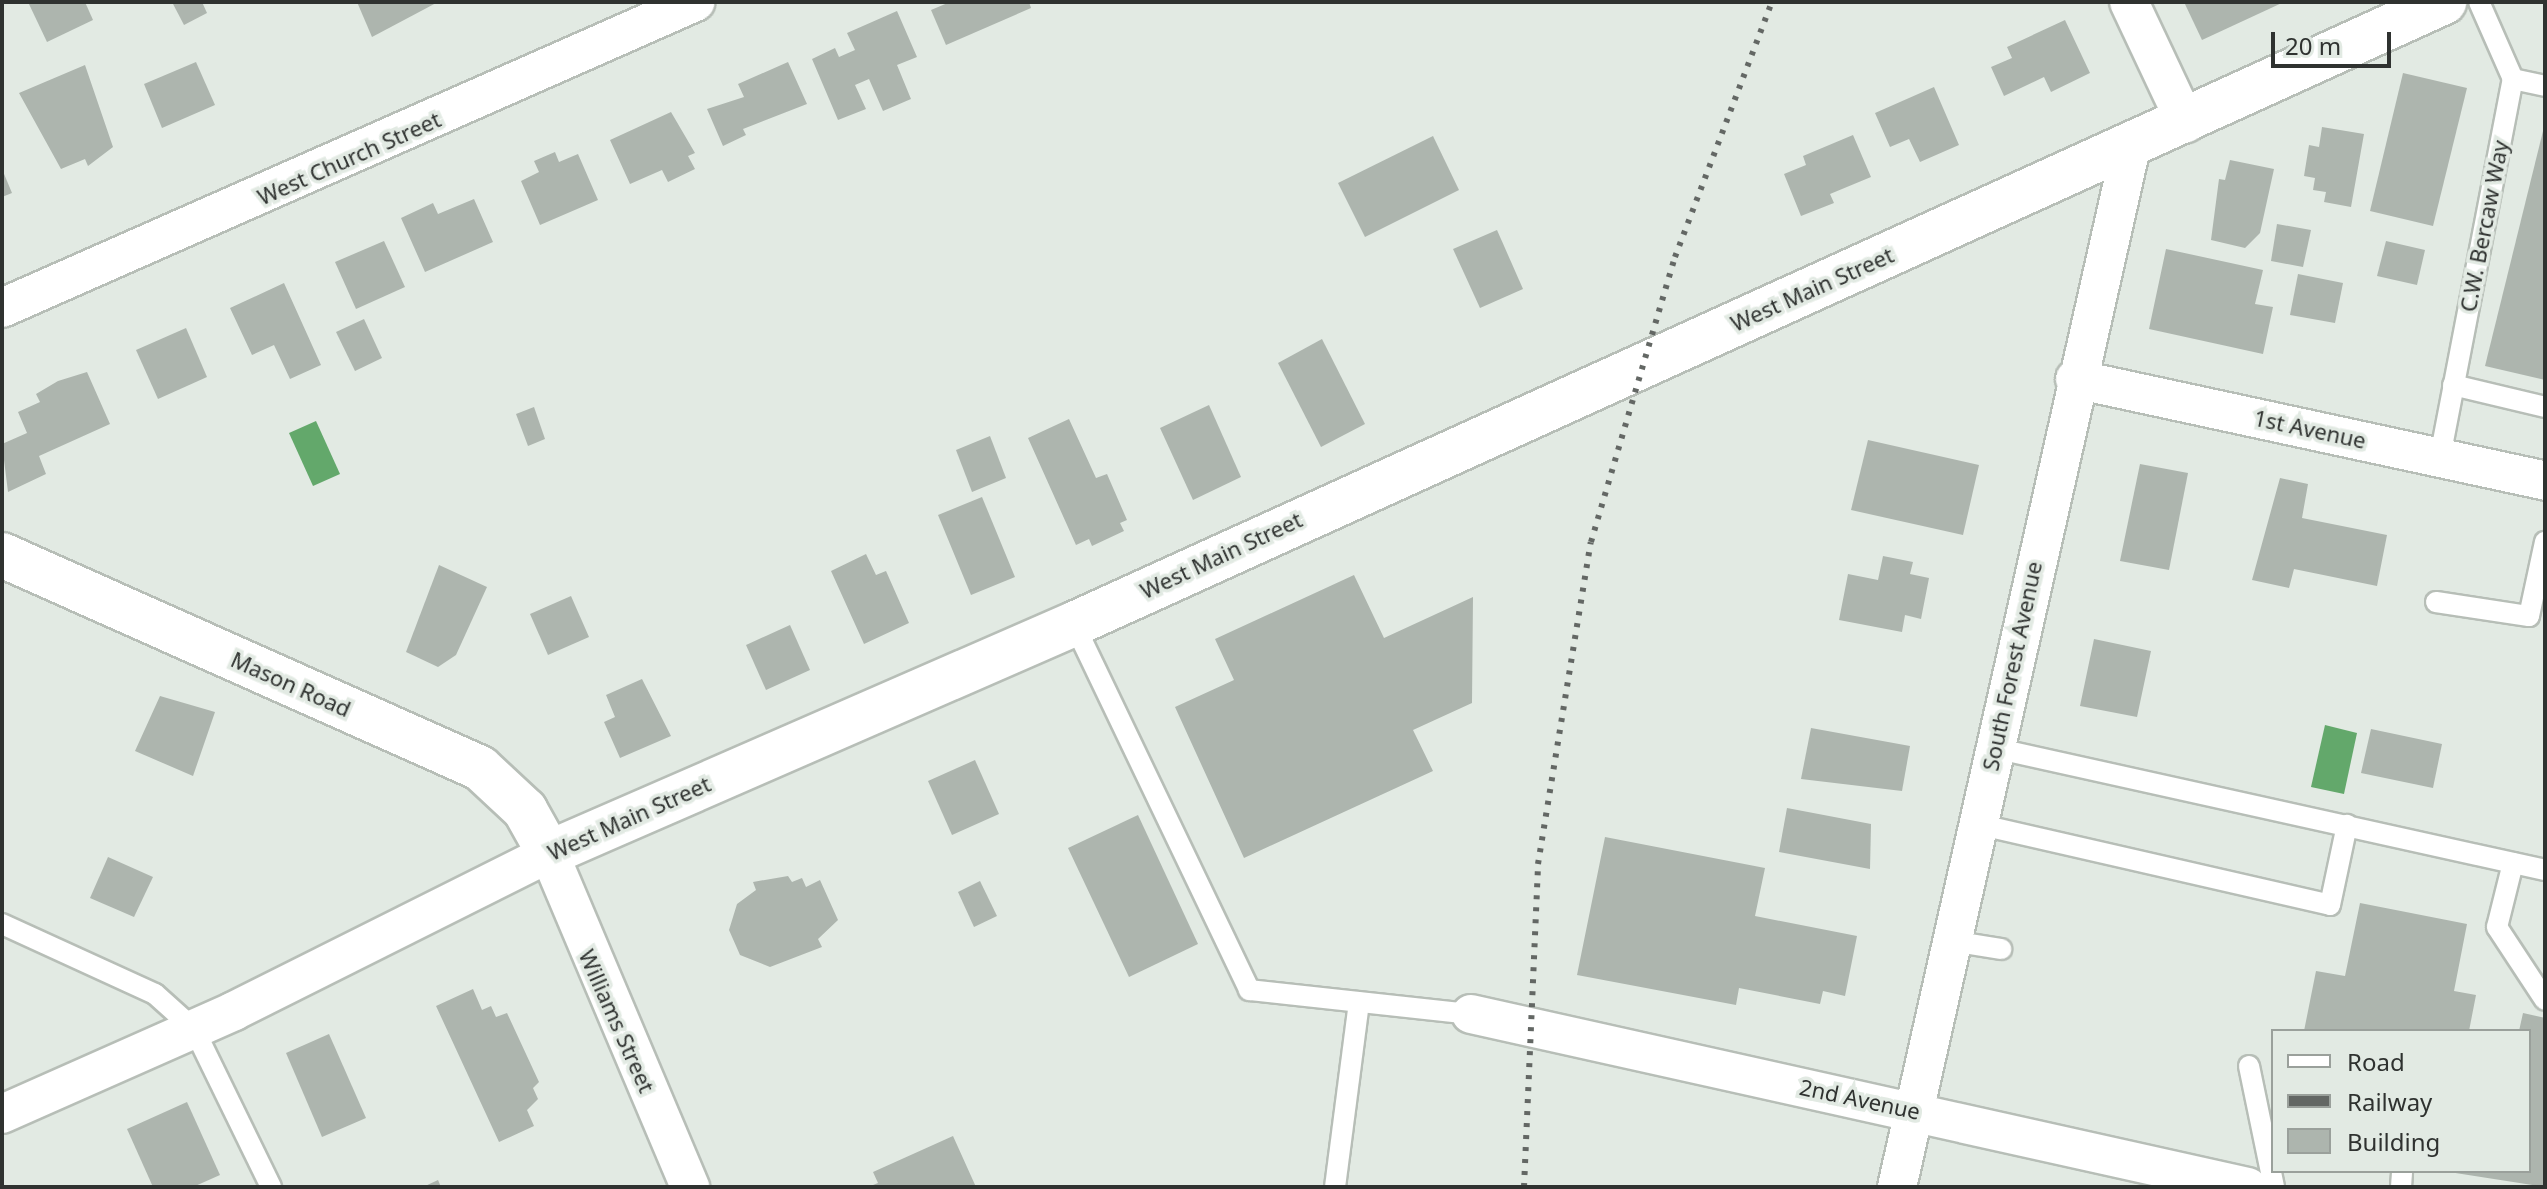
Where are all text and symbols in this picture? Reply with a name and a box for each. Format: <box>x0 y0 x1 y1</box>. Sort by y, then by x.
scale bar <box>2275 16 2395 66</box>
text: 20 m <box>2285 29 2341 62</box>
street label: West Church Street <box>253 106 445 210</box>
street label: C.W. Bercaw Way <box>2454 138 2514 314</box>
street label: West Main Street <box>1727 241 1897 337</box>
street label: 1st Avenue <box>2251 404 2369 454</box>
street label: West Main Street <box>1136 506 1306 604</box>
street label: South Forest Avenue <box>1977 559 2047 773</box>
street label: Mason Road <box>227 646 355 722</box>
street label: West Main Street <box>544 770 714 866</box>
street label: Williams Street <box>574 945 660 1097</box>
legend <box>2271 1029 2531 1173</box>
text: Road <box>2347 1045 2405 1078</box>
street label: 2nd Avenue <box>1797 1073 1923 1125</box>
text: Railway <box>2347 1085 2432 1118</box>
text: Building <box>2347 1125 2440 1158</box>

